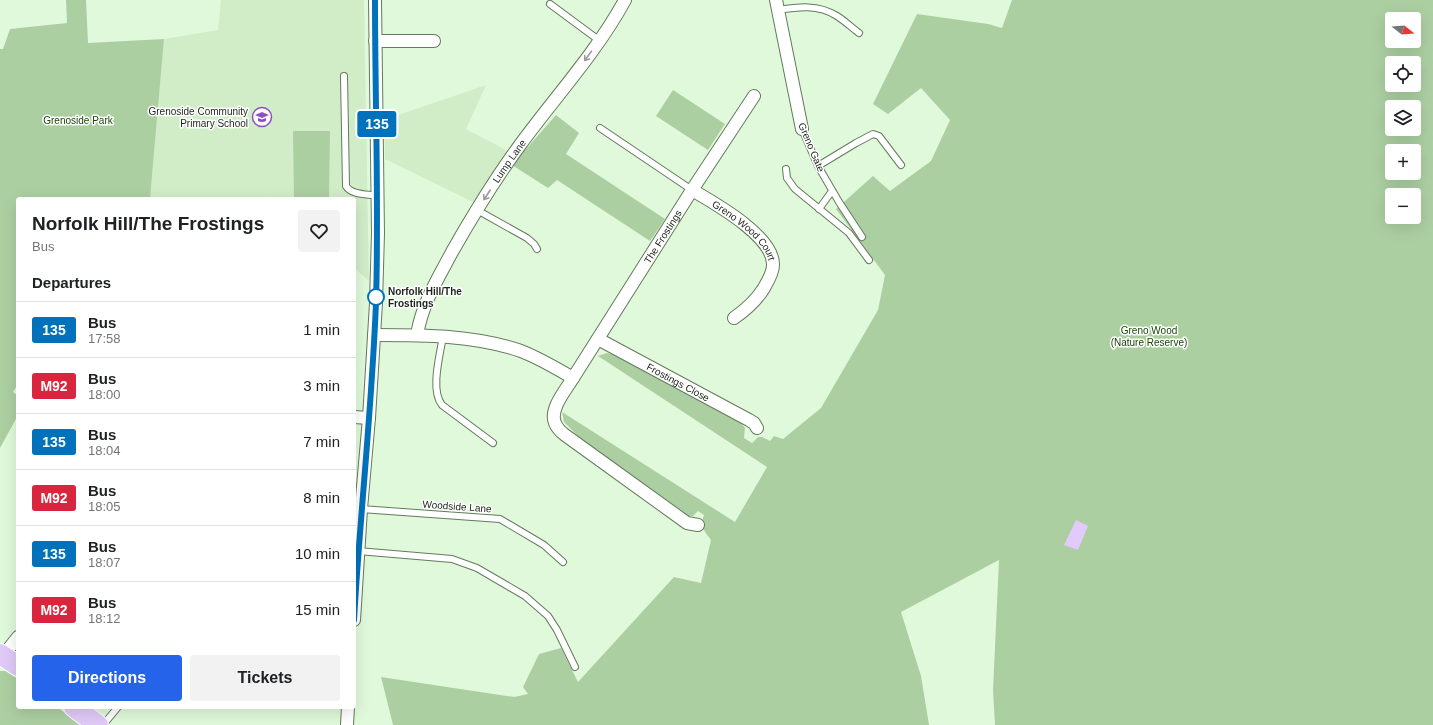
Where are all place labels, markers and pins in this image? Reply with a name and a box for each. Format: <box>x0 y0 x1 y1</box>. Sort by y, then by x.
place label: Grenoside Community Primary School <box>149 106 248 129</box>
school or university icon: Grenoside Community Primary School <box>251 106 273 128</box>
place label: Norfolk Hill/The Frostings <box>388 286 462 309</box>
marker: Norfolk Hill/The Frostings <box>367 288 385 306</box>

